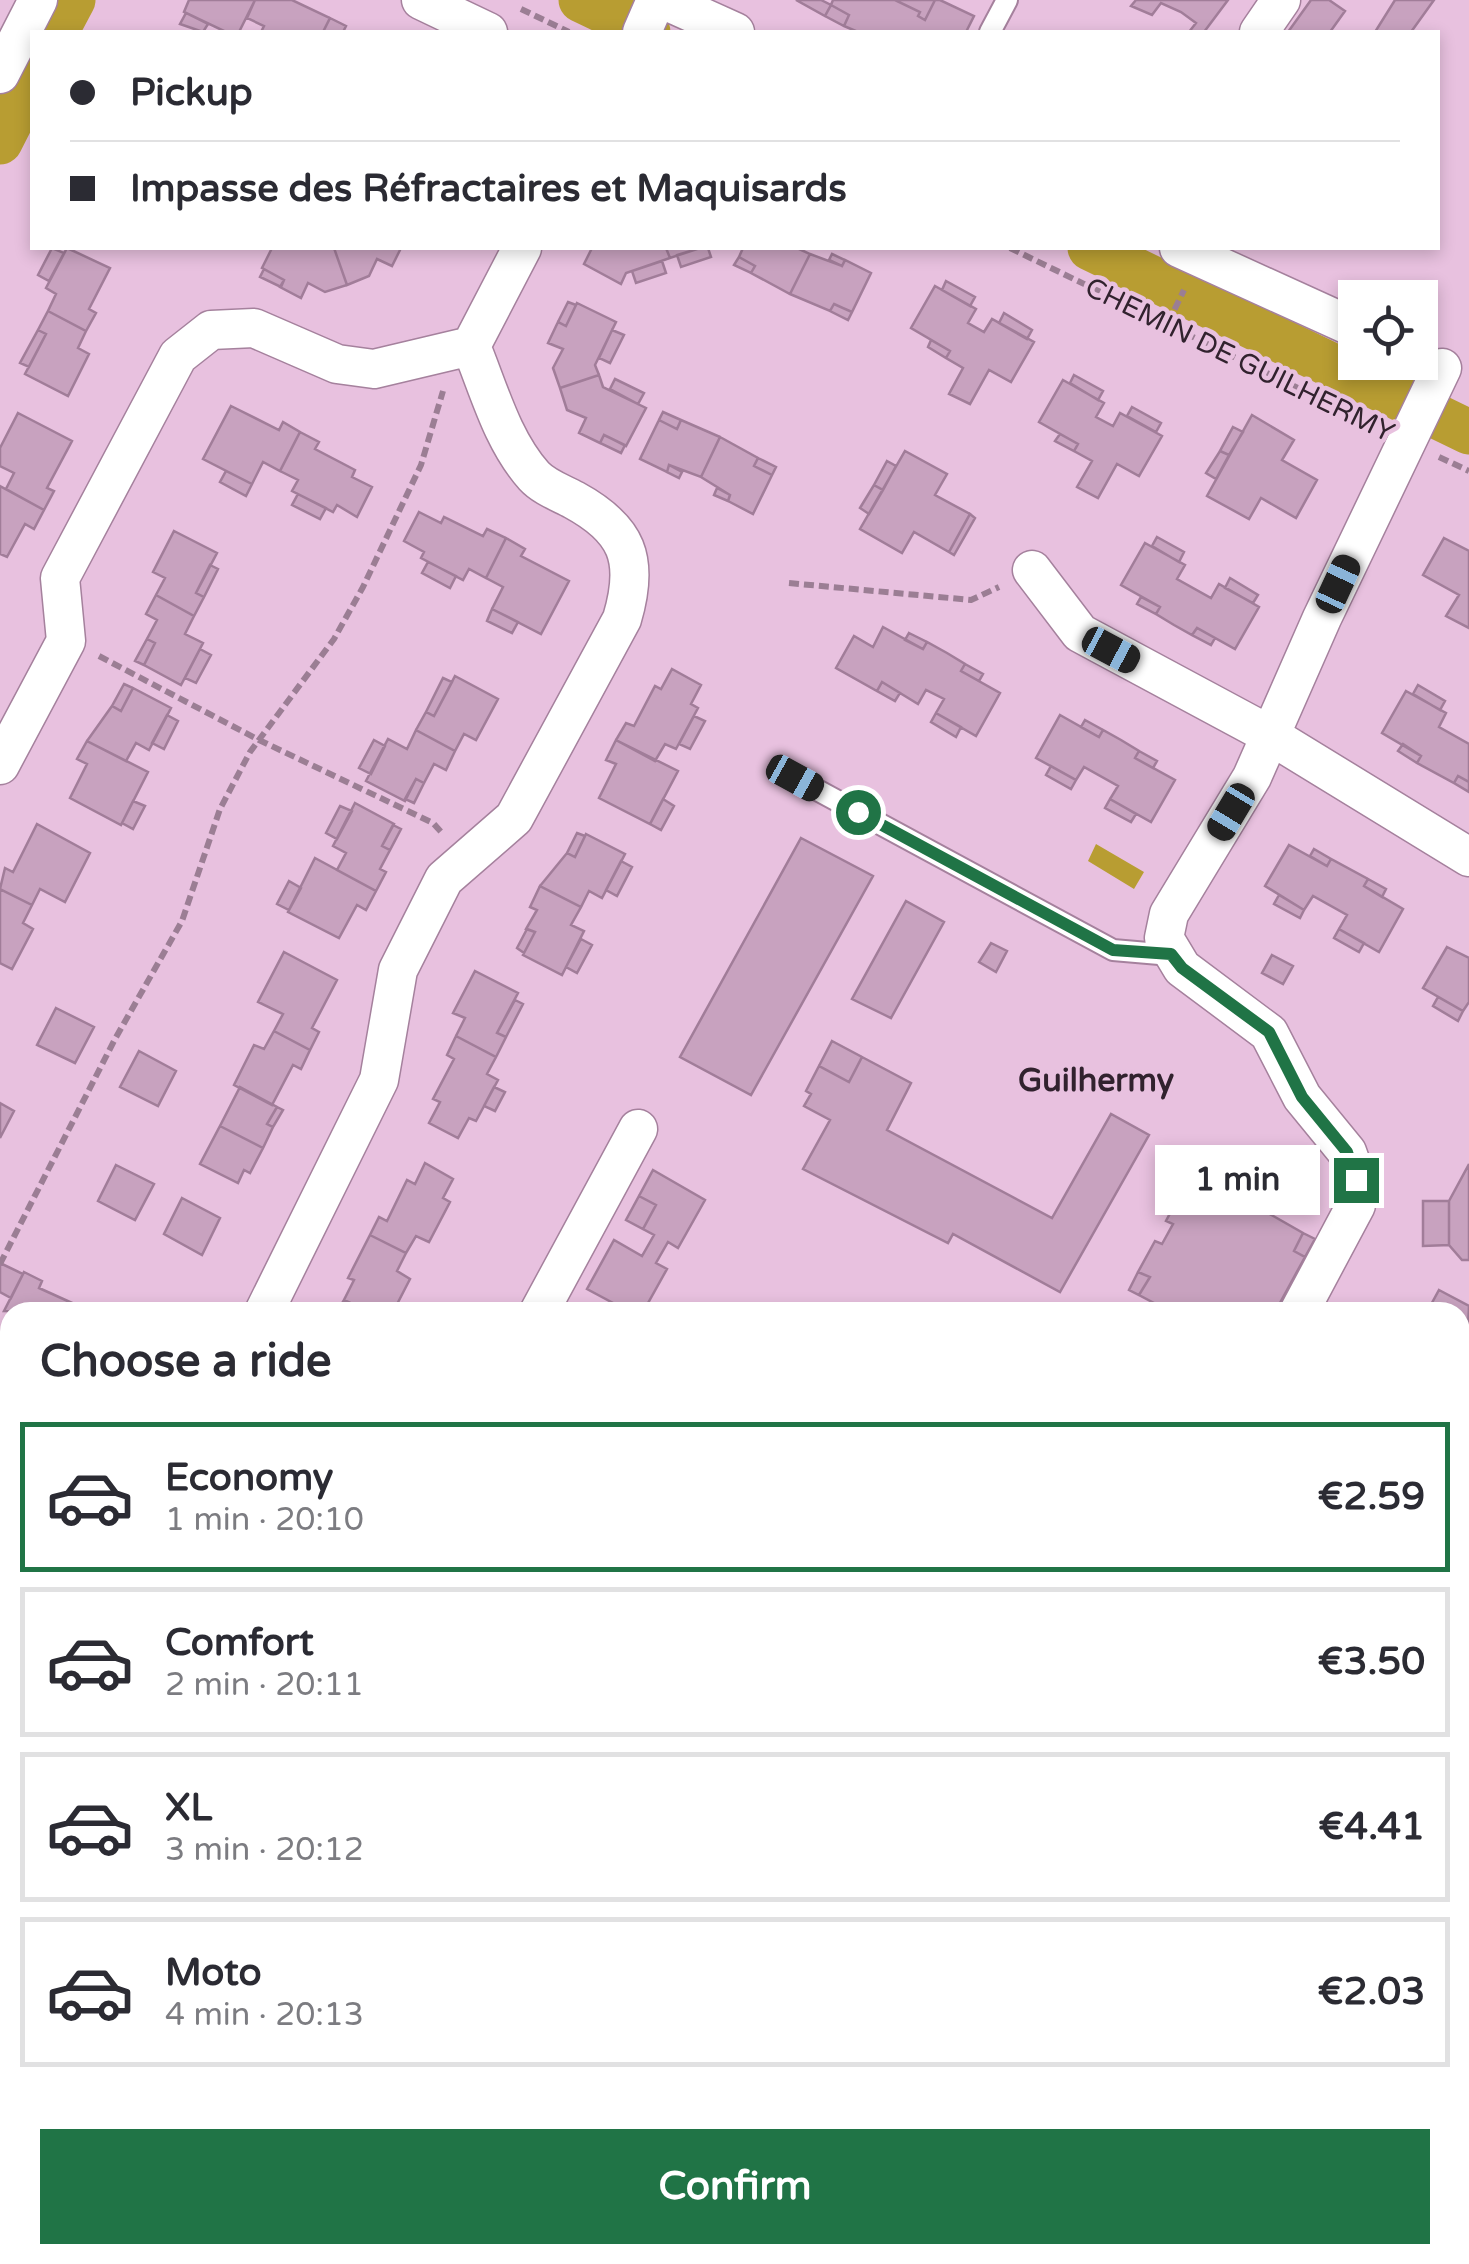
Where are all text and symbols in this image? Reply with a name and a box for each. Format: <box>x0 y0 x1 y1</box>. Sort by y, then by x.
text: Pickup <box>130 70 253 116</box>
text: Impasse des Réfractaires et Maquisards <box>130 166 847 212</box>
street label: CHEMIN DE GUILHERMY <box>1079 270 1400 450</box>
map controls <box>1338 280 1438 380</box>
button: locate <box>1338 280 1438 380</box>
car <box>1312 550 1364 618</box>
car <box>1077 623 1145 677</box>
car <box>761 750 829 806</box>
car <box>1203 779 1259 845</box>
route start <box>836 790 881 835</box>
district label: Guilhermy <box>1018 1062 1174 1100</box>
callout: 1 min <box>1156 1145 1321 1215</box>
route end <box>1334 1158 1379 1203</box>
text: 1 min <box>1195 1161 1280 1199</box>
text: Choose a ride <box>40 1335 331 1389</box>
icon: car <box>45 1452 135 1542</box>
text: Economy <box>165 1455 333 1501</box>
text: €2.59 <box>1318 1474 1425 1520</box>
text: 1 min · 20:10 <box>165 1501 364 1539</box>
icon: car <box>45 1617 135 1707</box>
text: Comfort <box>165 1620 314 1666</box>
text: €3.50 <box>1318 1639 1425 1685</box>
text: 2 min · 20:11 <box>165 1666 364 1704</box>
icon: car <box>45 1782 135 1872</box>
text: XL <box>165 1785 212 1831</box>
text: €4.41 <box>1318 1804 1425 1850</box>
text: 3 min · 20:12 <box>165 1831 364 1869</box>
icon: car <box>45 1947 135 2037</box>
text: Moto <box>165 1950 261 1996</box>
text: €2.03 <box>1318 1969 1425 2015</box>
text: 4 min · 20:13 <box>165 1996 364 2034</box>
button: Confirm <box>40 2129 1430 2244</box>

